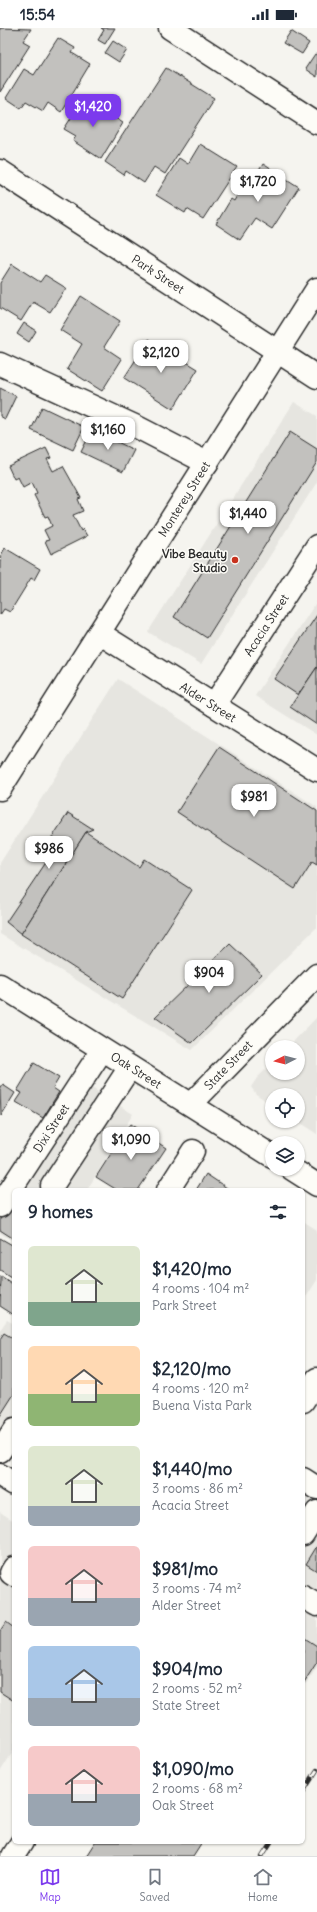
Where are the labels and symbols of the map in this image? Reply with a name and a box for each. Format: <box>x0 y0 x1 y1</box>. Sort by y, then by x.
pin: $1,420 <box>60 94 126 128</box>
pin: $1,720 <box>225 169 291 203</box>
street label: Park Street <box>129 251 187 297</box>
pin: $2,120 <box>128 340 194 374</box>
pin: $1,160 <box>75 417 141 451</box>
street label: Monterey Street <box>155 458 213 540</box>
pin: $1,440 <box>215 501 281 535</box>
place label: Vibe Beauty Studio <box>162 546 227 575</box>
marker: Vibe Beauty Studio <box>230 555 240 565</box>
street label: Acacia Street <box>240 591 292 659</box>
street label: Alder Street <box>177 679 239 725</box>
pin: $981 <box>230 784 278 818</box>
pin: $986 <box>25 836 73 870</box>
pin: $904 <box>185 960 233 994</box>
street label: State Street <box>201 1037 255 1093</box>
north arrow <box>265 1040 305 1080</box>
street label: Oak Street <box>108 1048 164 1092</box>
street label: Dixi Street <box>30 1101 72 1155</box>
pin: $1,090 <box>98 1127 164 1161</box>

